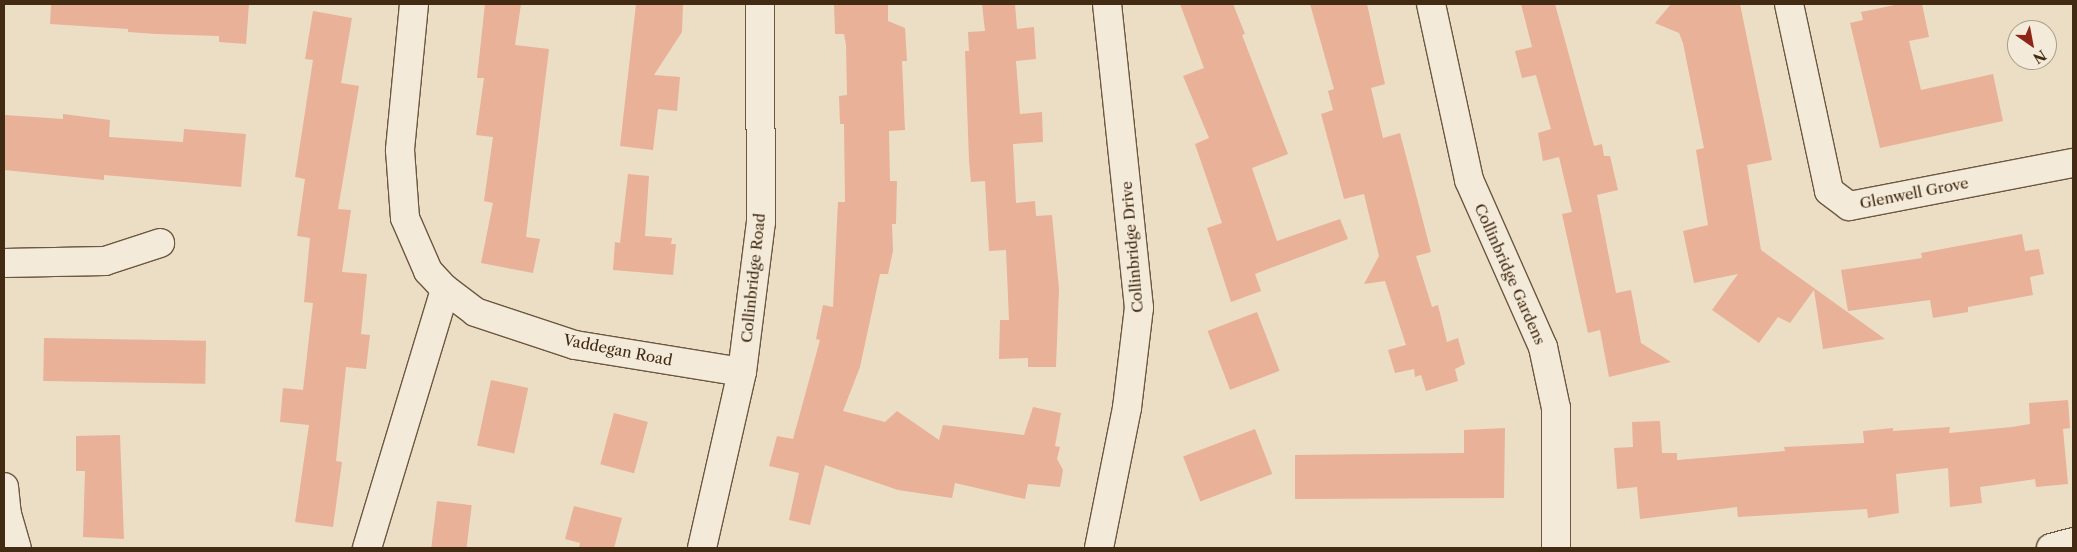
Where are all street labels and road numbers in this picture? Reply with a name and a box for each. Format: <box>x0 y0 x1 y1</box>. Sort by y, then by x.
street label: Glenwell Grove <box>1858 174 1970 212</box>
street label: Collinbridge Drive <box>1117 181 1147 313</box>
street label: Collinbridge Gardens <box>1471 201 1549 347</box>
street label: Collinbridge Road <box>737 212 769 344</box>
street label: Vaddegan Road <box>562 331 674 369</box>

